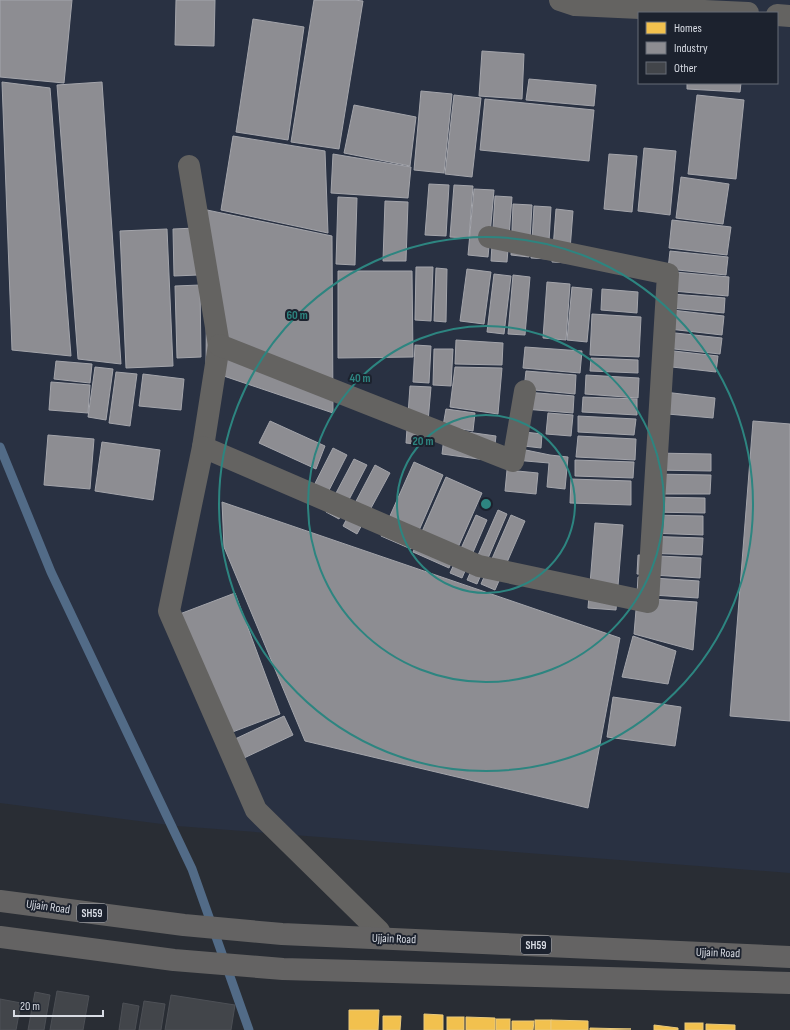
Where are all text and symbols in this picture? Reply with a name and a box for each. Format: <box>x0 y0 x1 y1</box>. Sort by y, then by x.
legend <box>638 12 778 84</box>
text: Homes <box>674 21 702 36</box>
text: Industry <box>674 41 708 56</box>
text: Other <box>674 61 698 76</box>
text: 60 m <box>286 308 308 323</box>
text: 40 m <box>349 371 371 386</box>
text: 20 m <box>413 434 433 449</box>
centre of rings <box>479 497 493 511</box>
street label: Ujjain Road <box>25 897 71 917</box>
road number: SH59 <box>77 904 107 922</box>
street label: Ujjain Road <box>372 931 416 947</box>
road number: SH59 <box>521 936 551 954</box>
street label: Ujjain Road <box>696 945 740 961</box>
scale bar <box>14 992 103 1018</box>
text: 20 m <box>20 999 40 1014</box>

